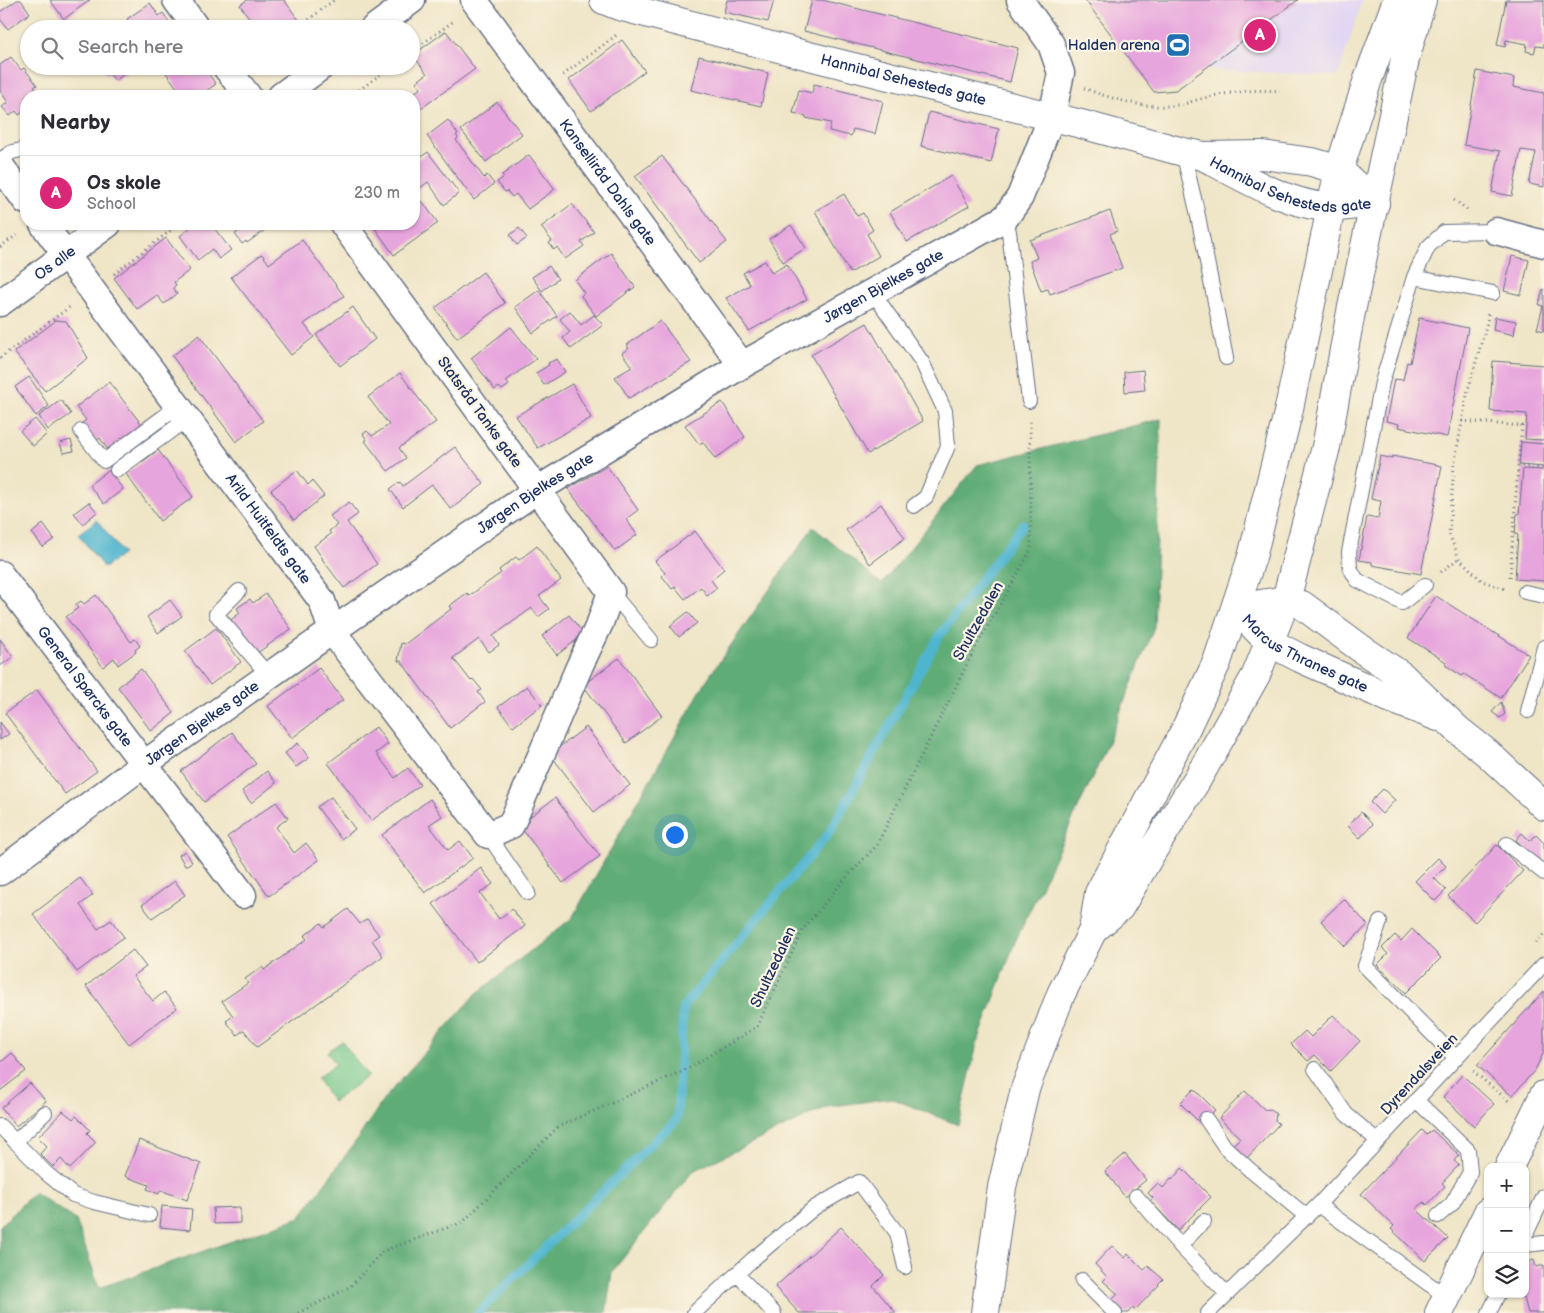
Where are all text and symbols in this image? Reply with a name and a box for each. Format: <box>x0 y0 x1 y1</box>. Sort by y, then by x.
pin: A <box>1244 16 1276 54</box>
search box <box>20 20 420 75</box>
sports icon: Halden arena <box>1165 32 1191 58</box>
icon: search <box>38 34 66 62</box>
text: Search here <box>78 36 183 59</box>
place label: Halden arena <box>1068 36 1160 55</box>
street label: Hannibal Sehesteds gate <box>819 50 988 110</box>
text: Nearby <box>40 110 110 135</box>
street label: Kanselliråd Dahls gate <box>555 116 660 249</box>
street label: Hannibal Sehesteds gate <box>1206 152 1372 217</box>
text: Os skole <box>87 172 161 195</box>
text: A <box>51 184 61 203</box>
text: 230 m <box>354 184 400 203</box>
text: School <box>87 195 136 214</box>
street label: Os alle <box>31 242 80 285</box>
street label: Jørgen Bjelkes gate <box>820 245 947 328</box>
street label: Statsråd Tanks gate <box>433 353 526 472</box>
street label: Jørgen Bjelkes gate <box>474 449 597 538</box>
street label: Arild Huitfeldts gate <box>221 470 315 588</box>
street label: Shultzedalen <box>949 579 1008 664</box>
street label: Marcus Thranes gate <box>1237 610 1371 697</box>
street label: General Spørcks gate <box>33 622 137 751</box>
street label: Jørgen Bjelkes gate <box>142 677 263 770</box>
your location <box>662 822 688 848</box>
street label: Shultzedalen <box>746 924 800 1011</box>
street label: Dyrendalsveien <box>1377 1030 1462 1119</box>
map controls <box>1484 1163 1529 1298</box>
button: + <box>1484 1163 1529 1208</box>
button: − <box>1484 1208 1529 1253</box>
button: layers <box>1484 1253 1529 1298</box>

